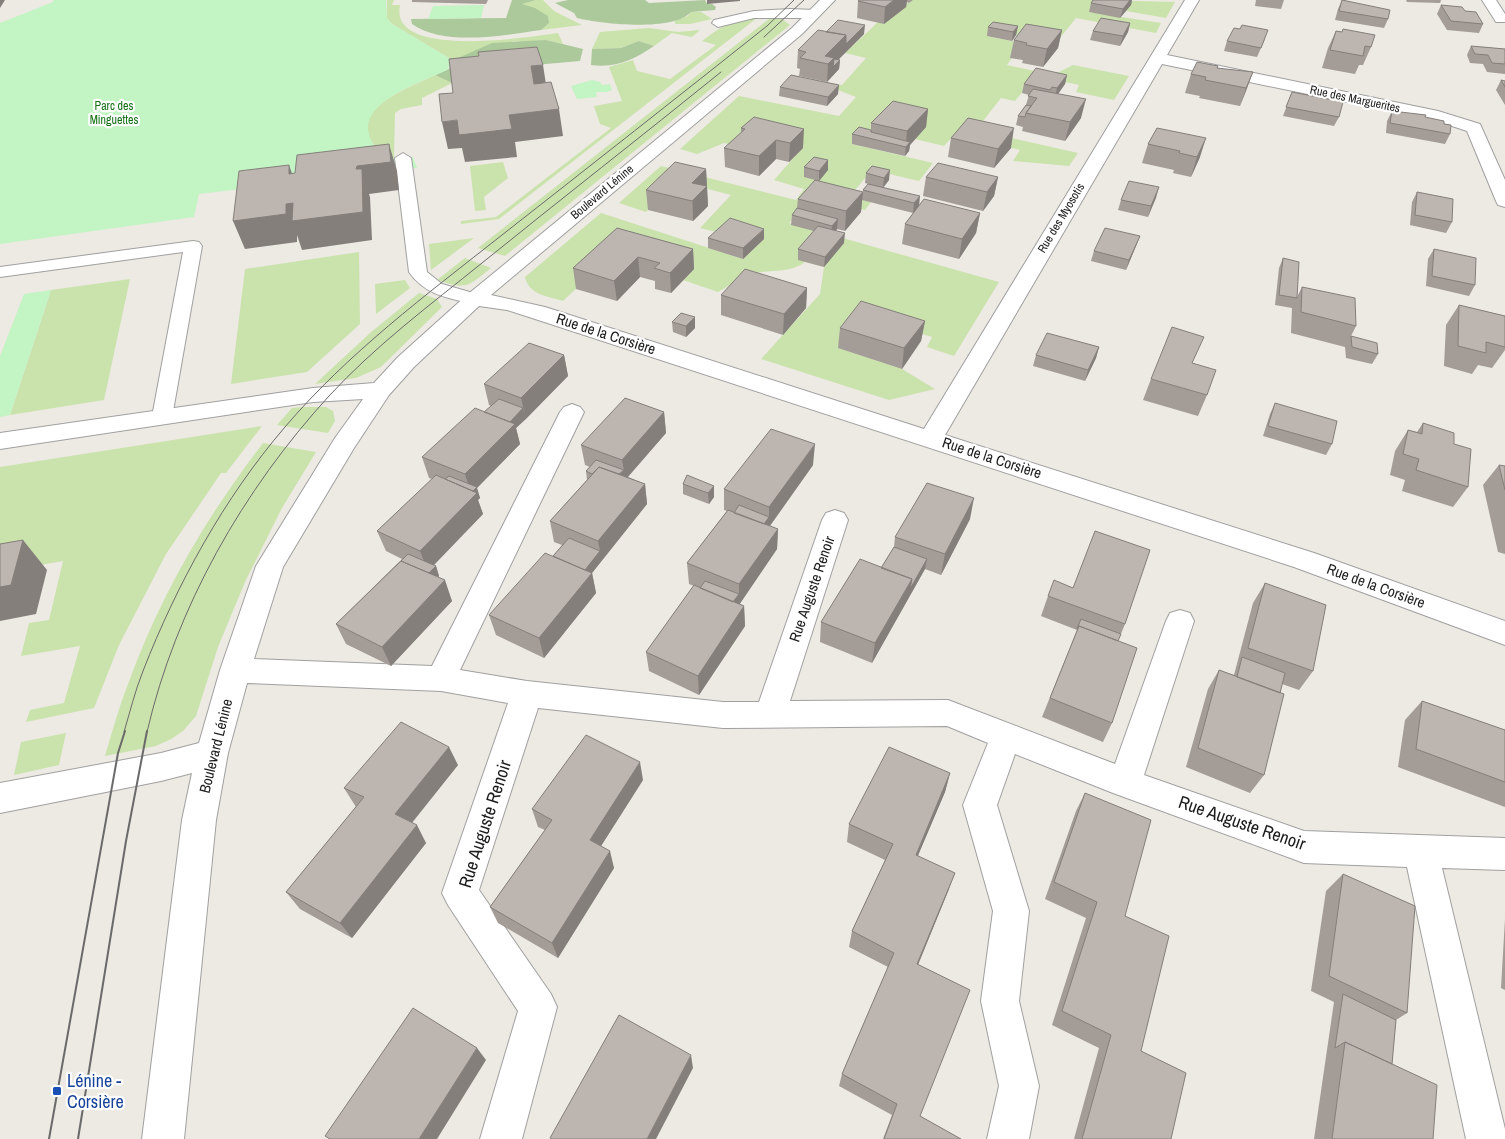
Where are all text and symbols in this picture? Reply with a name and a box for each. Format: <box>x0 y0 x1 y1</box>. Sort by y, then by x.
street label: Rue des Marguerites <box>1308 82 1402 116</box>
park label: Parc des Minguettes <box>90 98 138 128</box>
street label: Boulevard Lénine <box>567 161 637 223</box>
street label: Rue des Myosotis <box>1034 180 1088 256</box>
street label: Rue de la Corsière <box>554 308 659 360</box>
street label: Rue de la Corsière <box>940 432 1045 484</box>
street label: Rue Auguste Renoir <box>784 533 839 645</box>
street label: Rue de la Corsière <box>1324 558 1428 613</box>
street label: Boulevard Lénine <box>194 696 237 795</box>
street label: Rue Auguste Renoir <box>452 757 517 891</box>
street label: Rue Auguste Renoir <box>1175 789 1309 856</box>
place label: Lénine - Corsière <box>67 1068 124 1114</box>
marker: Lénine - Corsière <box>51 1085 63 1097</box>

